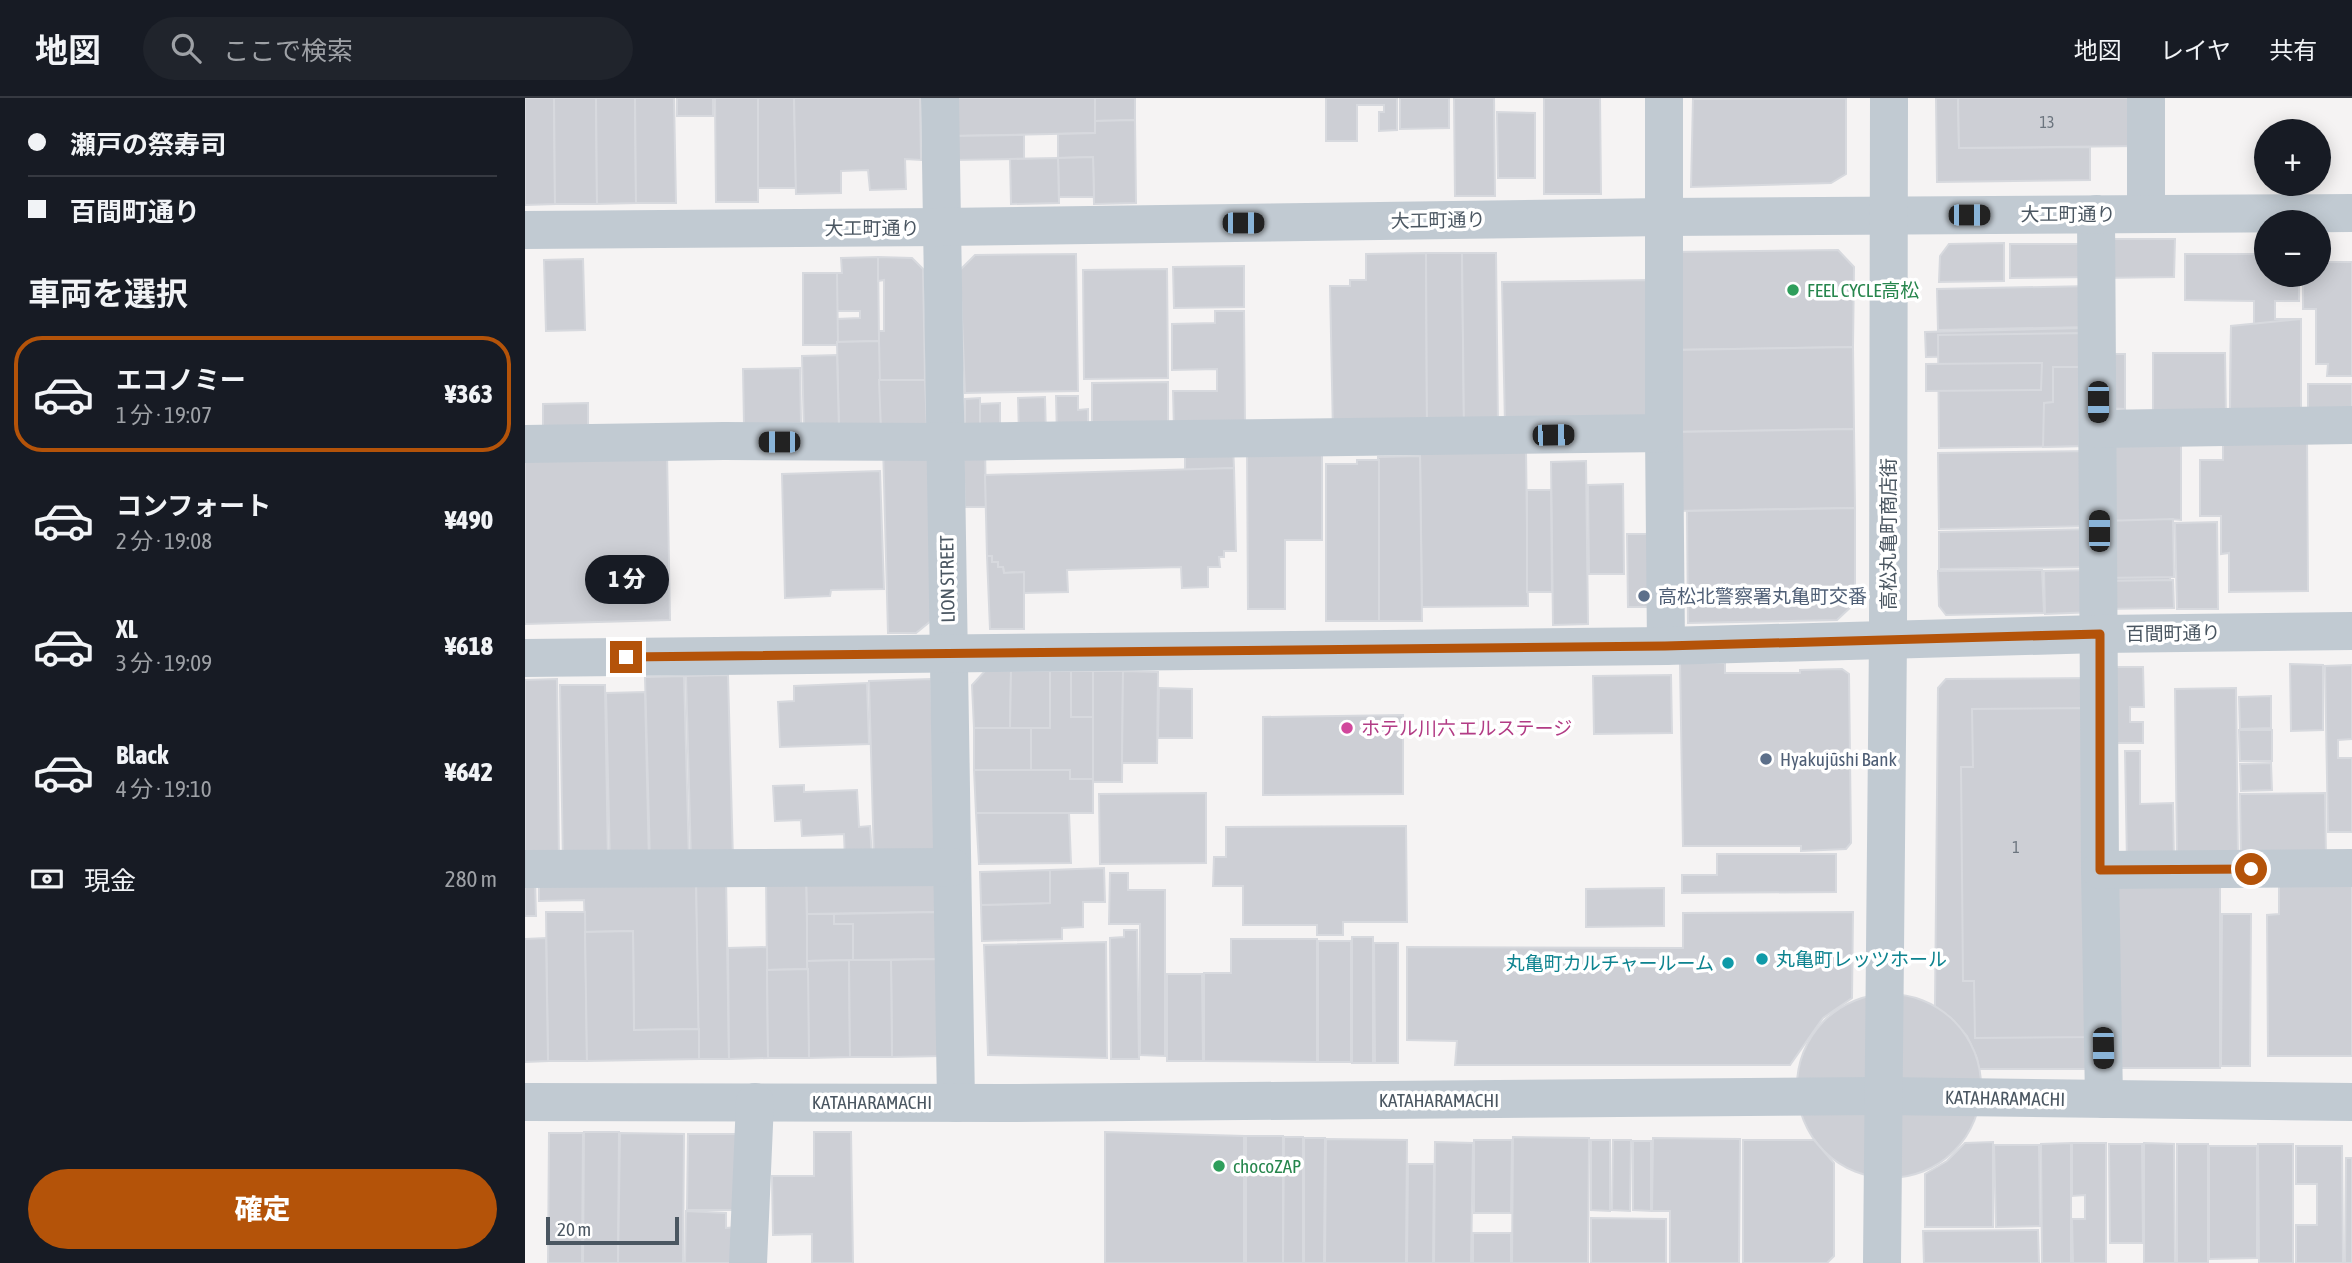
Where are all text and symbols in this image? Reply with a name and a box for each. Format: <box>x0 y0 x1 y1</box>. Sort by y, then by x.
search box <box>143 17 633 80</box>
icon: search <box>167 29 205 67</box>
text: 地図 <box>35 31 101 69</box>
text: ここで検索 <box>223 36 353 66</box>
text: 地図 <box>2074 37 2122 64</box>
text: レイヤ <box>2160 37 2231 64</box>
text: 共有 <box>2269 37 2317 64</box>
house number: 13 <box>2039 113 2055 131</box>
map controls <box>2254 119 2331 287</box>
button: + <box>2254 119 2331 196</box>
text: 瀬戸の祭寿司 <box>70 130 226 160</box>
text: 百間町通り <box>70 197 200 227</box>
street label: 大工町通り <box>2020 203 2116 225</box>
car <box>1949 205 1991 226</box>
street label: 大工町通り <box>1390 208 1486 232</box>
button: − <box>2254 210 2331 287</box>
car <box>1223 213 1265 234</box>
street label: 大工町通り <box>824 217 920 239</box>
text: 車両を選択 <box>28 275 188 312</box>
place label: FEEL CYCLE高松 <box>1807 279 1919 301</box>
marker: FEEL CYCLE高松 <box>1785 282 1801 298</box>
icon: car <box>32 363 95 426</box>
text: エコノミー <box>116 365 246 395</box>
text: ¥363 <box>445 379 493 409</box>
car <box>2088 381 2109 423</box>
text: 1 分 · 19:07 <box>116 402 212 428</box>
car <box>1532 424 1575 446</box>
car <box>759 432 801 453</box>
street label: 高松丸亀町商店街 <box>1877 458 1899 610</box>
icon: car <box>32 489 95 552</box>
text: コンフォート <box>116 491 271 521</box>
text: ¥490 <box>445 505 493 535</box>
car <box>2089 510 2110 552</box>
text: 2 分 · 19:08 <box>116 528 212 554</box>
street label: LION STREET <box>935 534 959 623</box>
callout: 1 分 <box>584 556 668 604</box>
text: 1 分 <box>609 566 645 592</box>
place label: 高松北警察署丸亀町交番 <box>1658 585 1867 607</box>
marker: 高松北警察署丸亀町交番 <box>1636 588 1652 604</box>
text: XL <box>116 614 138 644</box>
icon: car <box>32 615 95 678</box>
street label: 百間町通り <box>2125 621 2221 645</box>
text: ¥618 <box>445 631 493 661</box>
route end <box>610 641 642 673</box>
text: 3 分 · 19:09 <box>116 650 212 676</box>
place label: ホテル川六 エルステージ <box>1361 717 1572 739</box>
marker: ホテル川六 エルステージ <box>1339 720 1355 736</box>
text: Black <box>116 740 168 770</box>
icon: car <box>32 741 95 804</box>
place label: Hyakujūshi Bank <box>1780 748 1898 770</box>
marker: Hyakujūshi Bank <box>1758 751 1774 767</box>
text: ¥642 <box>445 757 493 787</box>
text: 4 分 · 19:10 <box>116 776 212 802</box>
house number: 1 <box>2012 838 2020 856</box>
route start <box>2235 853 2267 885</box>
icon: cash <box>28 860 66 898</box>
text: 現金 <box>84 866 136 896</box>
text: 280 m <box>445 866 497 892</box>
place label: 丸亀町レッツホール <box>1776 948 1947 970</box>
marker: 丸亀町レッツホール <box>1754 951 1770 967</box>
place label: 丸亀町カルチャールーム <box>1506 952 1714 974</box>
marker: 丸亀町カルチャールーム <box>1720 955 1736 971</box>
car <box>2093 1027 2114 1069</box>
street label: KATAHARAMACHI <box>1945 1086 2065 1110</box>
street label: KATAHARAMACHI <box>1379 1089 1499 1111</box>
street label: KATAHARAMACHI <box>812 1091 932 1113</box>
place label: chocoZAP <box>1233 1155 1301 1177</box>
marker: chocoZAP <box>1211 1158 1227 1174</box>
button: 確定 <box>28 1169 497 1249</box>
scale bar <box>546 1214 679 1246</box>
text: 20 m <box>557 1218 591 1240</box>

